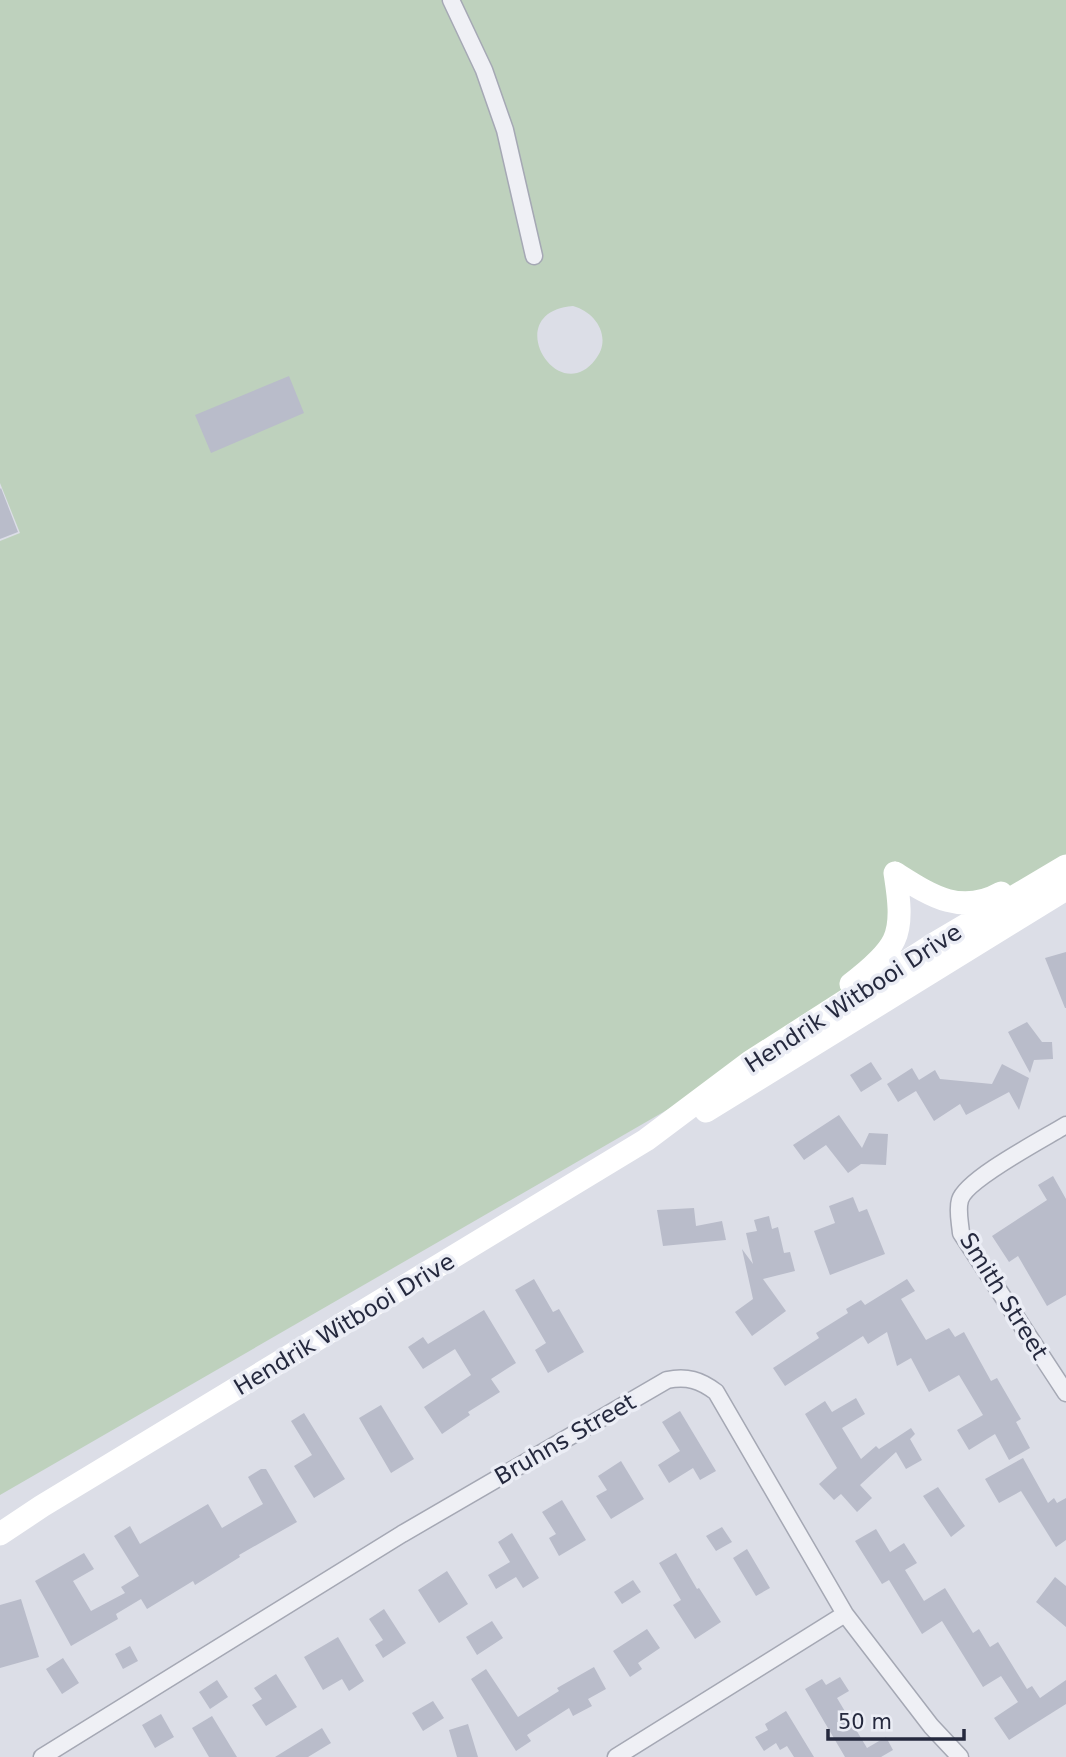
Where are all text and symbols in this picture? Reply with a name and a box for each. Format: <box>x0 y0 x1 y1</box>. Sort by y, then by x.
street label: Hendrik Witbooi Drive <box>740 918 966 1078</box>
street label: Smith Street <box>955 1228 1053 1364</box>
street label: Hendrik Witbooi Drive <box>229 1248 459 1400</box>
street label: Bruhns Street <box>490 1388 640 1490</box>
scale bar <box>828 1698 964 1742</box>
text: 50 m <box>838 1710 892 1734</box>

